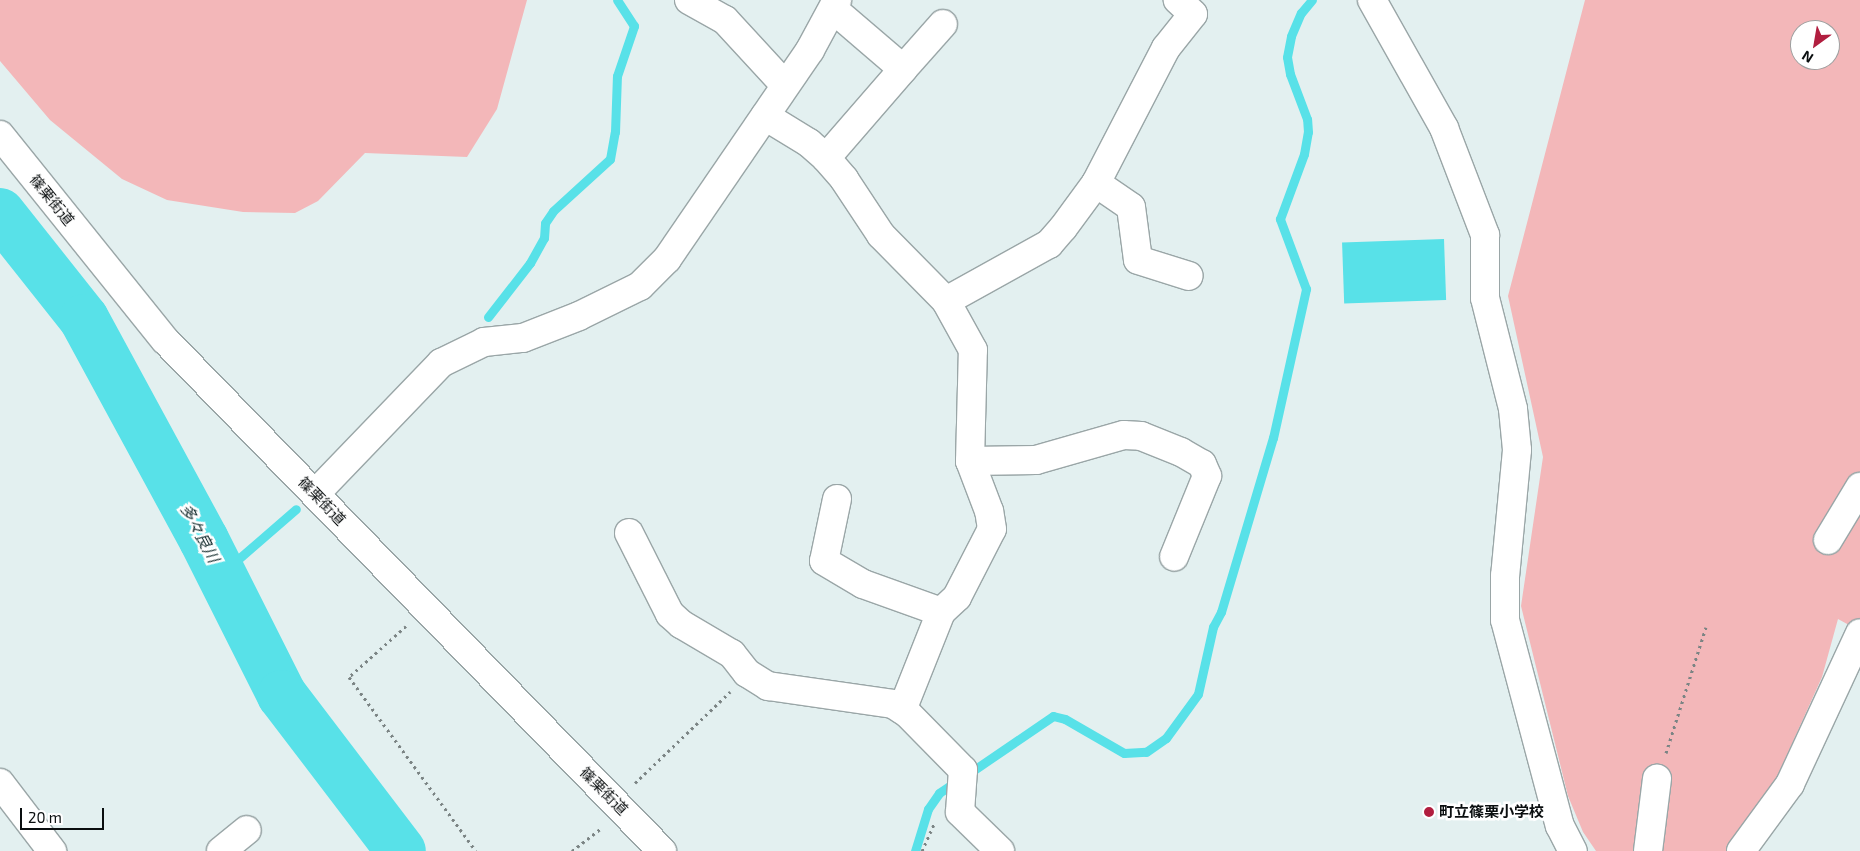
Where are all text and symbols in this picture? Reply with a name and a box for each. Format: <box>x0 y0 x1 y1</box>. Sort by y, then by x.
north arrow <box>1790 20 1840 70</box>
text: N <box>1799 47 1816 67</box>
street label: 篠栗街道 <box>26 171 78 229</box>
street label: 篠栗街道 <box>295 473 349 529</box>
water label: 多々良川 <box>177 500 223 566</box>
street label: 篠栗街道 <box>576 763 632 819</box>
scale bar <box>22 798 106 830</box>
place label: 町立篠栗小学校 <box>1439 803 1544 821</box>
marker: 町立篠栗小学校 <box>1423 806 1435 818</box>
text: 20 m <box>28 808 62 826</box>

